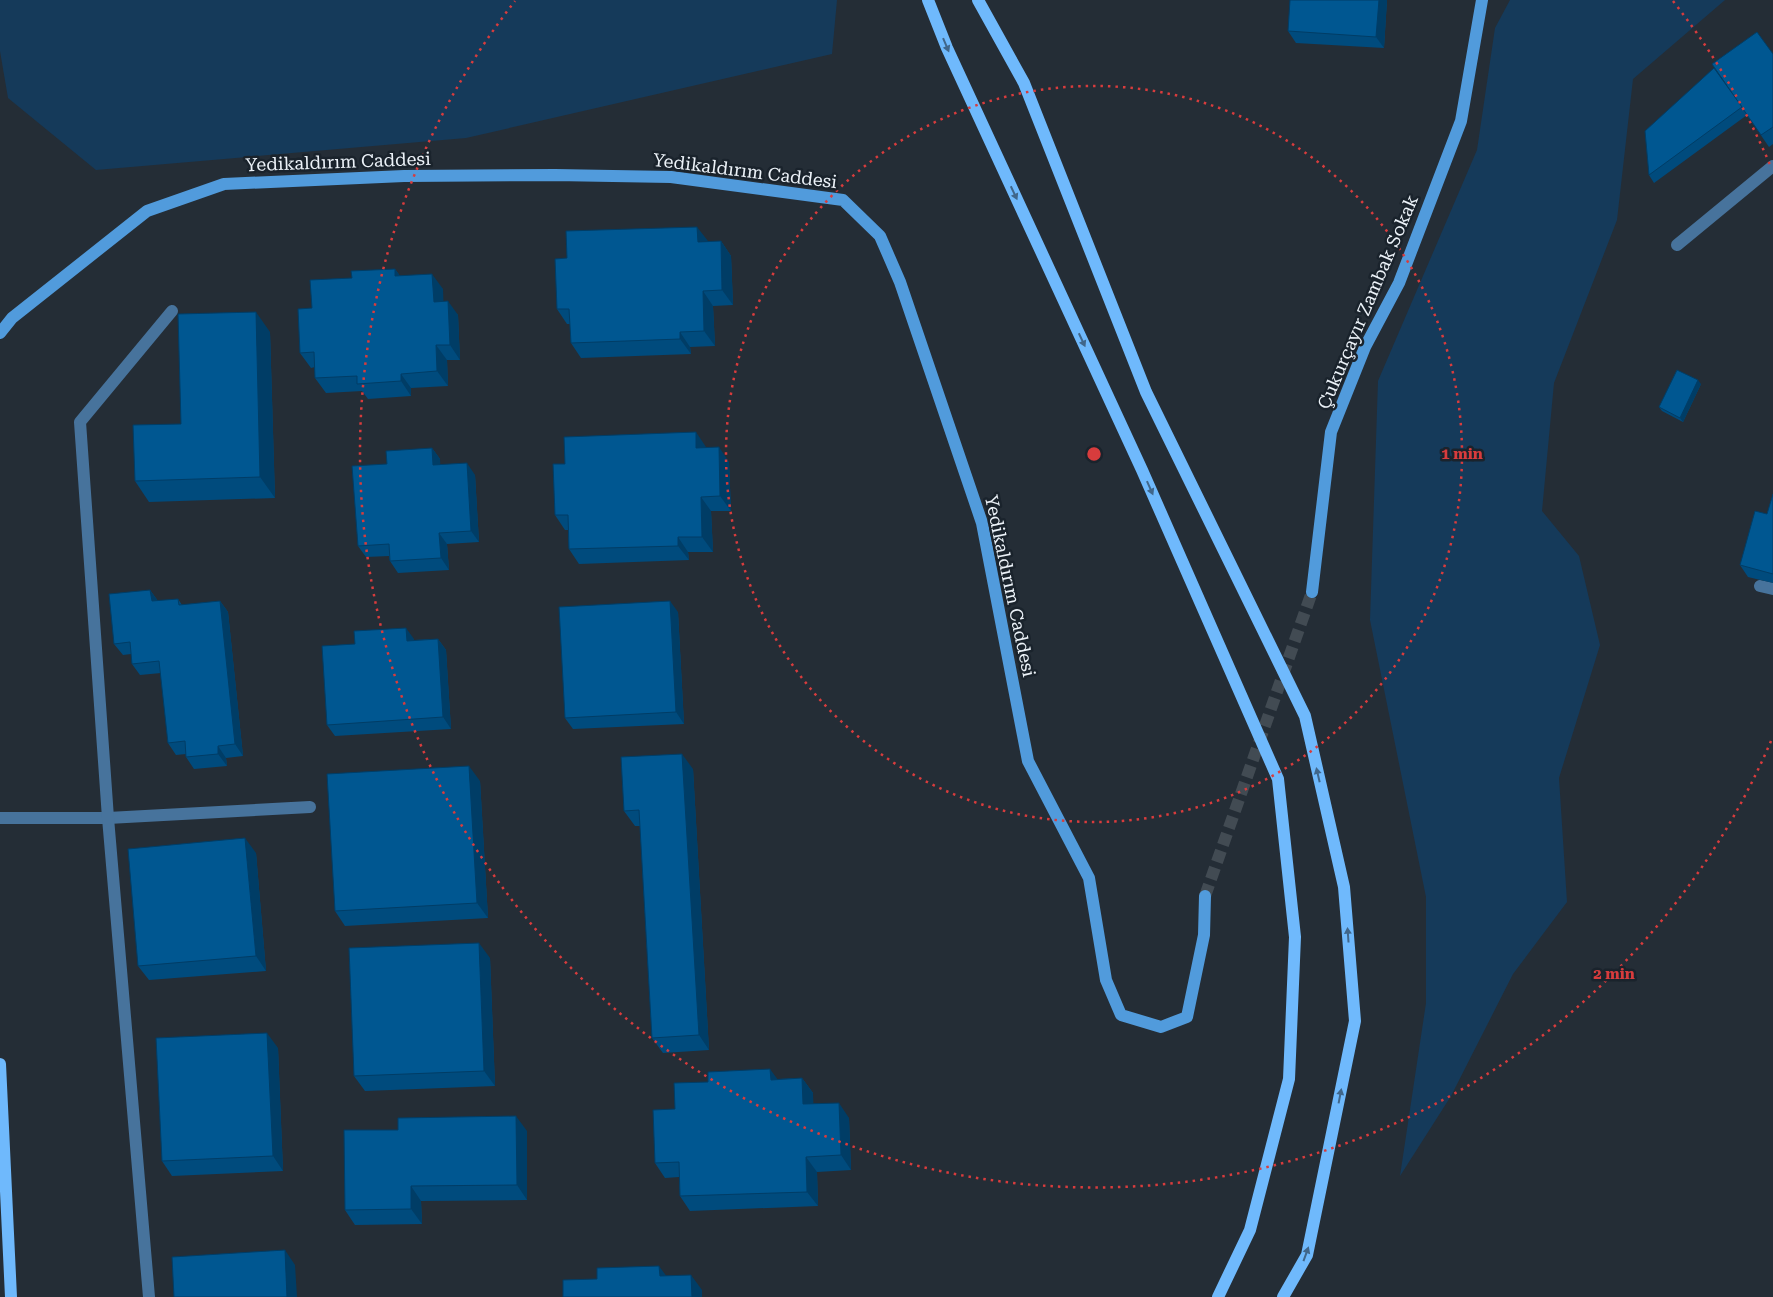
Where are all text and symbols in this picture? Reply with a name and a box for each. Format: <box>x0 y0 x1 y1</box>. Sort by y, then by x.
one-way arrow <box>943 38 951 52</box>
street label: Yedikaldırım Caddesi <box>245 148 431 175</box>
street label: Yedikaldırım Caddesi <box>652 149 839 192</box>
one-way arrow <box>1010 186 1018 200</box>
street label: Çukurçayır Zambak Sokak <box>1313 192 1422 412</box>
one-way arrow <box>1078 333 1086 347</box>
centre of rings <box>1085 445 1103 463</box>
text: 1 min <box>1441 445 1483 463</box>
one-way arrow <box>1146 481 1154 495</box>
street label: Yedikaldırım Caddesi <box>981 493 1040 679</box>
one-way arrow <box>1314 767 1322 783</box>
one-way arrow <box>1344 926 1352 942</box>
text: 2 min <box>1593 965 1635 983</box>
one-way arrow <box>1336 1088 1344 1103</box>
one-way arrow <box>1302 1246 1310 1261</box>

